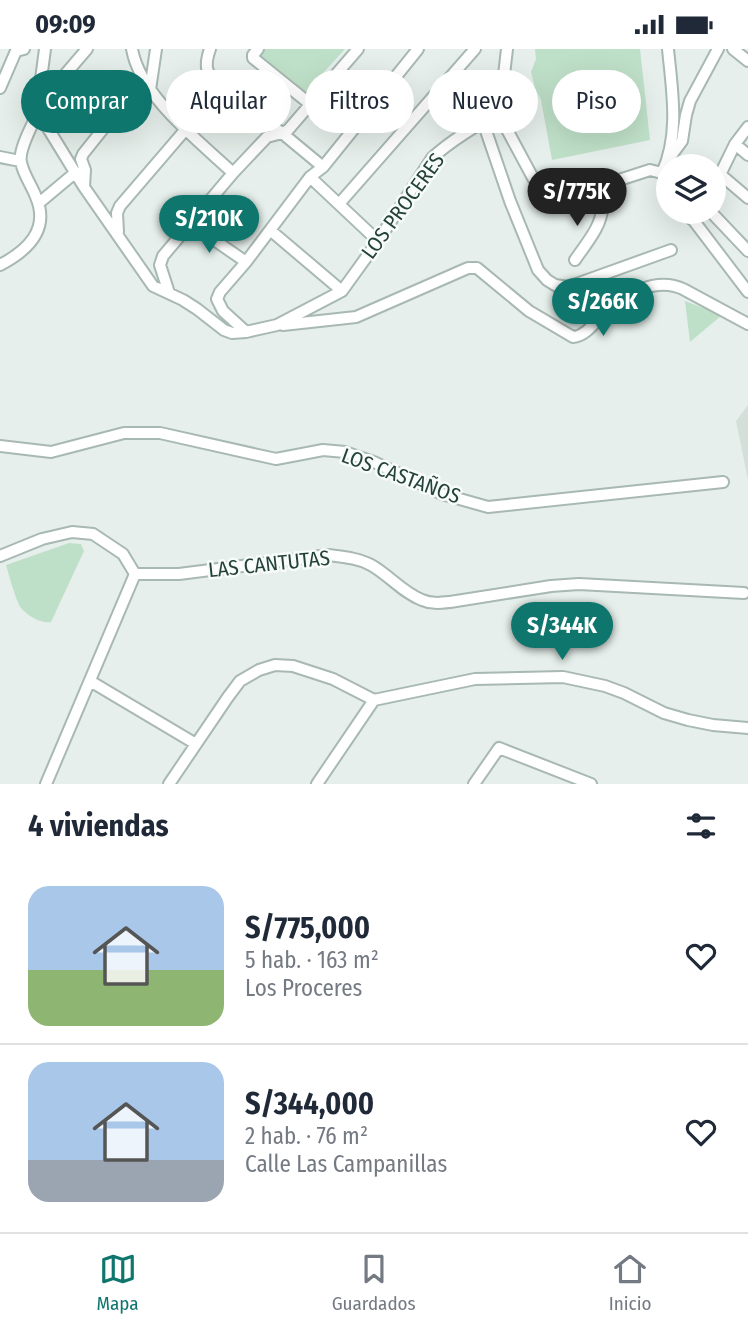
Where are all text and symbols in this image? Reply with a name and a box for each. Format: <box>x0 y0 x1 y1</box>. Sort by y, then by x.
text: 09:09 <box>35 9 96 40</box>
chip: Comprar <box>21 70 152 133</box>
chip: Alquilar <box>166 70 291 133</box>
chip: Filtros <box>305 70 414 133</box>
chip: Nuevo <box>428 70 538 133</box>
chip: Piso <box>552 70 641 133</box>
street label: LOS PROCERES <box>356 148 450 264</box>
map controls <box>656 154 726 224</box>
button: layers <box>656 154 726 224</box>
pin: S/775K <box>520 169 634 228</box>
text: S/775K <box>544 177 610 205</box>
pin: S/210K <box>152 195 266 255</box>
text: S/210K <box>175 204 243 232</box>
pin: S/266K <box>546 279 660 338</box>
text: S/266K <box>568 287 638 315</box>
street label: LOS CASTAÑOS <box>338 442 464 510</box>
street label: LAS CANTUTAS <box>207 545 331 583</box>
pin: S/344K <box>505 603 619 662</box>
text: S/344K <box>527 611 597 639</box>
icon: filters <box>682 807 720 845</box>
text: 4 viviendas <box>28 808 169 844</box>
text: S/775,000 <box>245 910 370 946</box>
icon: home <box>84 914 168 998</box>
icon: heart <box>682 937 720 975</box>
text: 5 hab. · 163 m² <box>245 946 379 974</box>
text: Los Proceres <box>245 974 362 1002</box>
text: S/344,000 <box>245 1086 374 1122</box>
icon: home <box>84 1090 168 1174</box>
icon: heart <box>682 1113 720 1151</box>
text: 2 hab. · 76 m² <box>245 1122 368 1150</box>
text: Calle Las Campanillas <box>245 1150 447 1178</box>
tab: Mapa <box>97 1250 139 1315</box>
tab: Guardados <box>332 1250 416 1315</box>
tab: Inicio <box>609 1250 651 1315</box>

